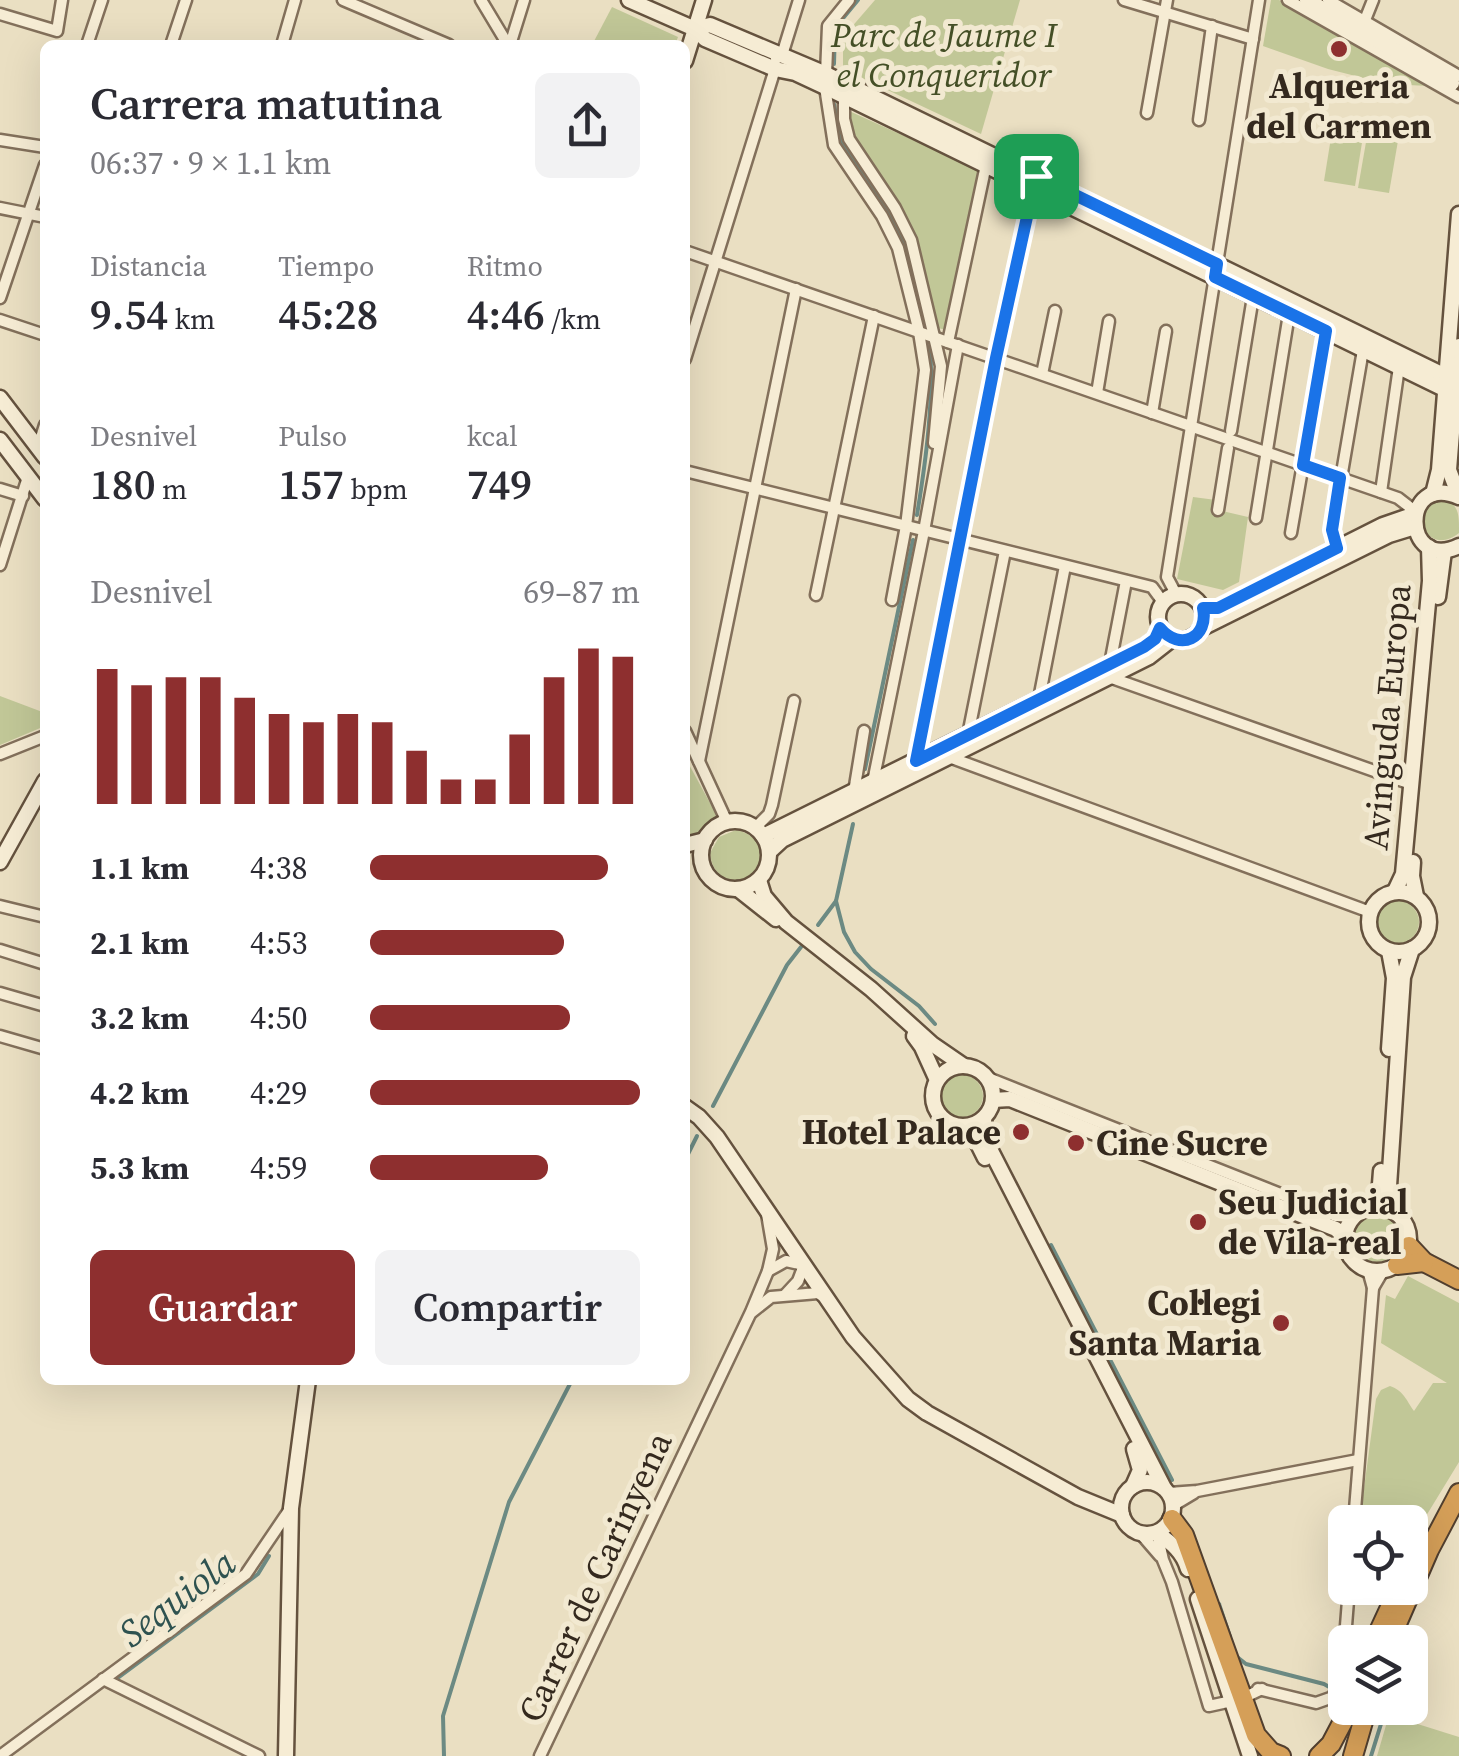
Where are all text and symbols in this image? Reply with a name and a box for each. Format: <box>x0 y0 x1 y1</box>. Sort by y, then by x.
park label: Parc de Jaume I el Conqueridor <box>830 11 1059 99</box>
marker: Alqueria del Carmen <box>1328 38 1350 60</box>
place label: Alqueria del Carmen <box>1246 62 1432 150</box>
text: Carrera matutina <box>90 72 442 134</box>
button: share <box>535 73 640 178</box>
pin <box>994 134 1079 219</box>
text: 06:37 · 9 × 1.1 km <box>90 141 331 185</box>
icon: arrive <box>1009 149 1064 204</box>
text: Distancia <box>90 247 207 285</box>
text: Tiempo <box>278 247 374 285</box>
text: Ritmo <box>467 247 543 285</box>
text: 9.54 <box>90 285 168 343</box>
text: 45:28 <box>278 285 378 343</box>
text: 4:46 <box>467 285 545 343</box>
text: km <box>168 300 215 338</box>
text: /km <box>545 300 601 338</box>
text: Desnivel <box>90 417 197 455</box>
text: Pulso <box>278 417 347 455</box>
text: kcal <box>467 417 518 455</box>
text: 180 <box>90 455 156 513</box>
text: 157 <box>278 455 344 513</box>
text: 749 <box>467 455 532 513</box>
text: m <box>156 470 187 508</box>
text: bpm <box>344 470 408 508</box>
text: Desnivel <box>90 570 212 614</box>
text: 69–87 m <box>523 570 640 614</box>
street label: Avinguda Europa <box>1351 582 1423 852</box>
text: 1.1 km <box>90 846 189 890</box>
text: 4:38 <box>250 846 308 890</box>
text: 2.1 km <box>90 921 189 965</box>
text: 4:53 <box>250 921 308 965</box>
text: 3.2 km <box>90 996 189 1040</box>
text: 4:50 <box>250 996 308 1040</box>
text: 4.2 km <box>90 1071 189 1115</box>
text: 4:29 <box>250 1071 308 1115</box>
place label: Hotel Palace <box>802 1108 1001 1156</box>
place label: Cine Sucre <box>1096 1119 1268 1167</box>
marker: Hotel Palace <box>1010 1121 1032 1143</box>
marker: Cine Sucre <box>1065 1132 1087 1154</box>
text: 5.3 km <box>90 1146 189 1190</box>
text: 4:59 <box>250 1146 308 1190</box>
place label: Seu Judicial de Vila-real <box>1218 1178 1408 1266</box>
marker: Seu Judicial de Vila-real <box>1187 1211 1209 1233</box>
button: Guardar <box>90 1250 355 1365</box>
button: Compartir <box>375 1250 640 1365</box>
place label: Col·legi Santa Maria <box>1068 1279 1261 1367</box>
marker: Col·legi Santa Maria <box>1270 1312 1292 1334</box>
street label: Carrer de Carinyena <box>507 1424 683 1730</box>
map controls <box>1328 1505 1428 1725</box>
button: locate <box>1328 1505 1428 1605</box>
water label: Sequiola <box>108 1537 246 1659</box>
button: layers <box>1328 1625 1428 1725</box>

